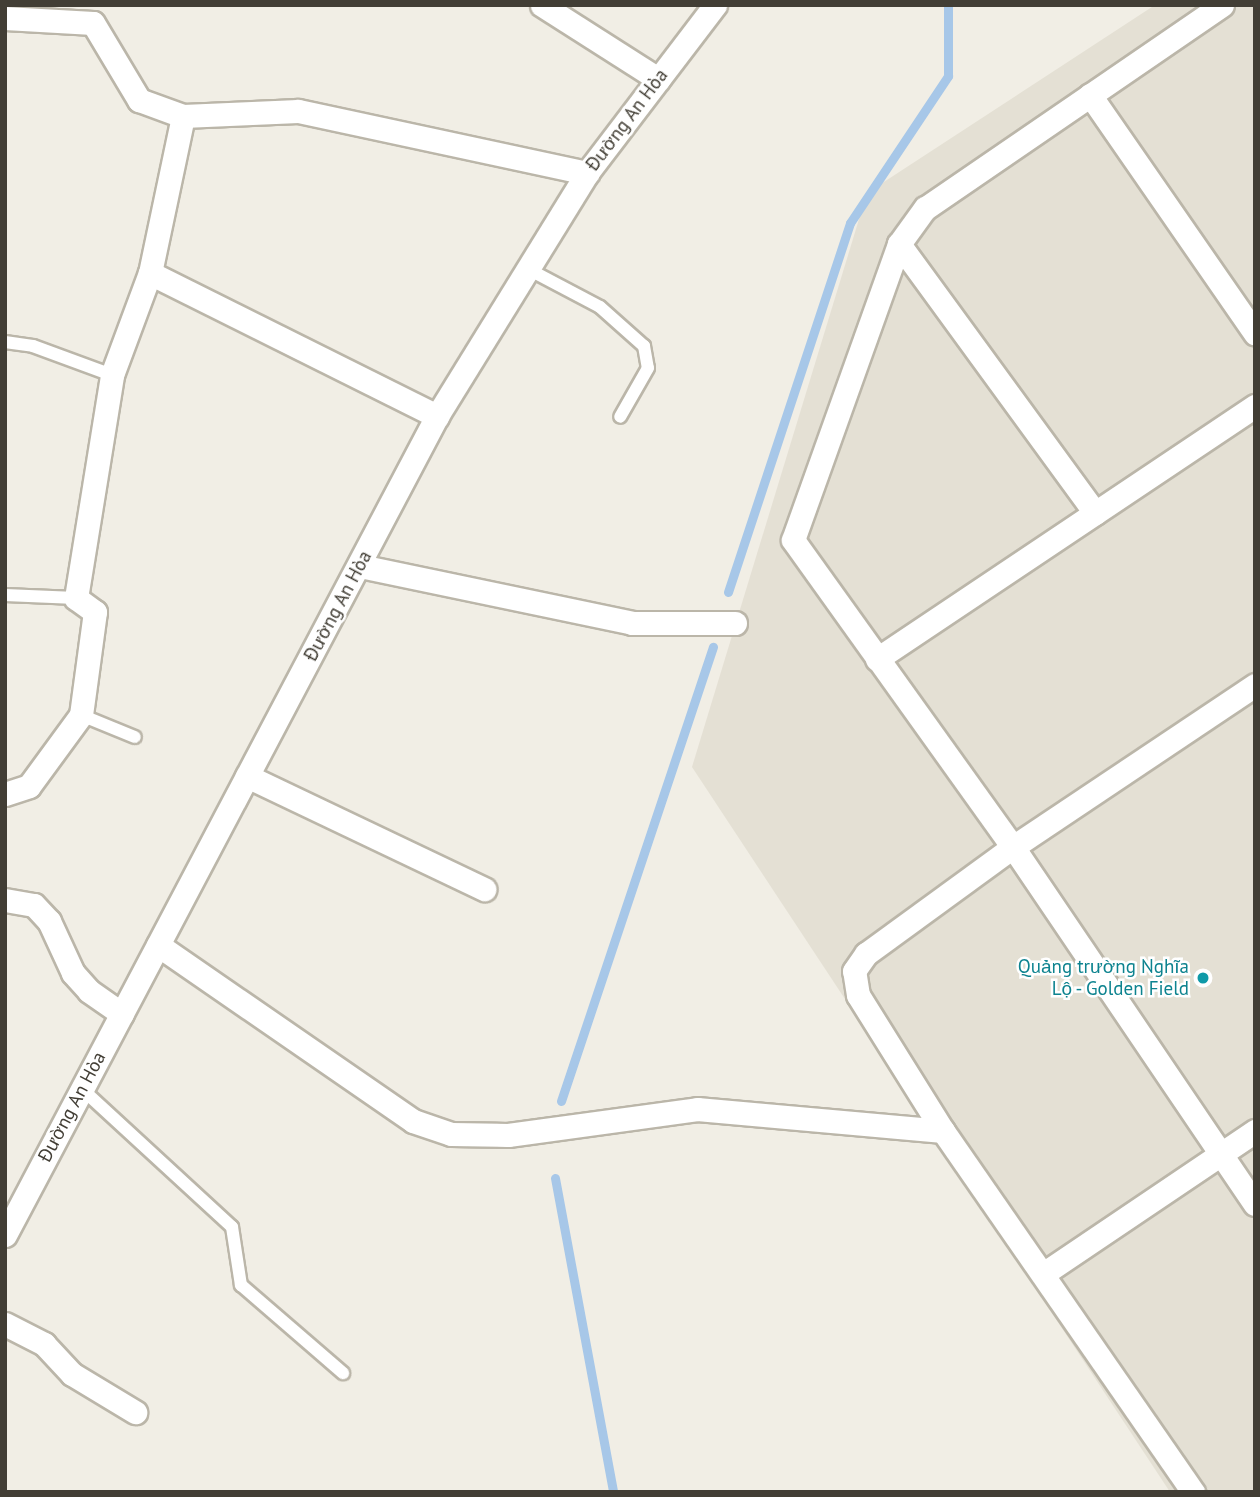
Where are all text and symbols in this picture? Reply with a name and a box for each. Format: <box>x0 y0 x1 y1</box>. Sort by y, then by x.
street label: Đường An Hòa <box>581 64 673 176</box>
street label: Đường An Hòa <box>299 547 377 665</box>
place label: Quảng trường Nghĩa Lộ - Golden Field <box>1018 956 1189 1000</box>
marker: Quảng trường Nghĩa Lộ - Golden Field <box>1195 970 1211 986</box>
street label: Đường An Hòa <box>33 1048 111 1166</box>

